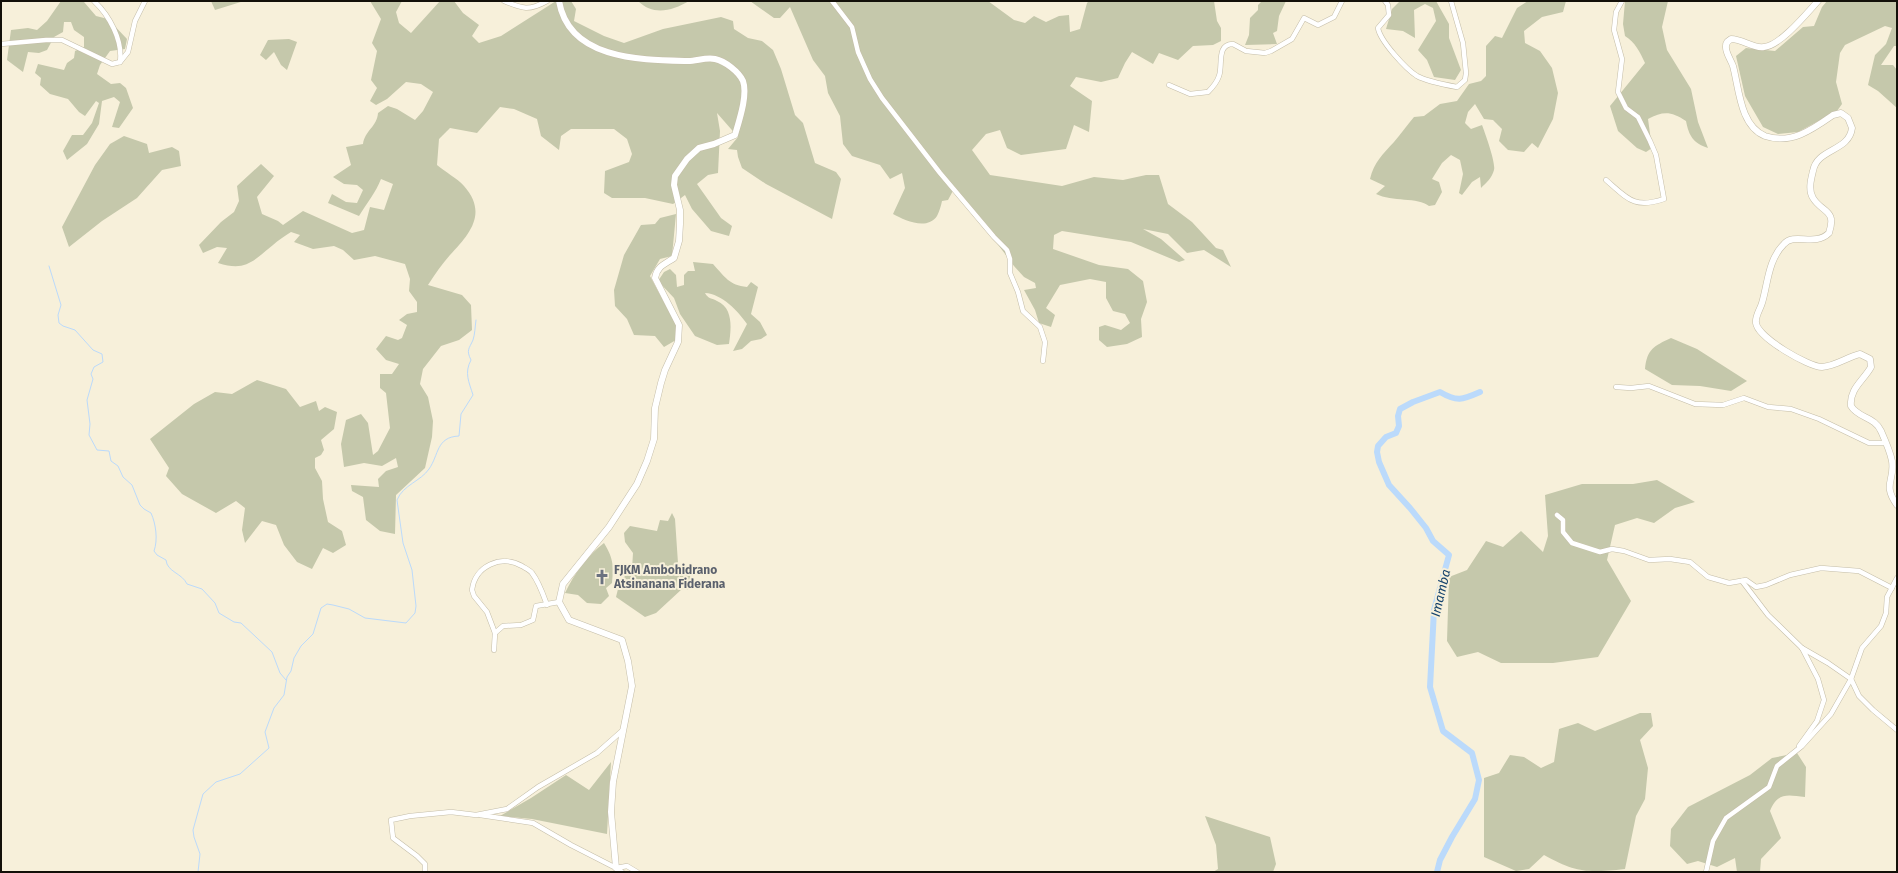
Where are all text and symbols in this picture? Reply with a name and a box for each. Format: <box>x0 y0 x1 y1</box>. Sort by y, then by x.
place label: FJKM Ambohidrano Atsinanana Fiderana <box>613 563 726 591</box>
church icon: FJKM Ambohidrano Atsinanana Fiderana <box>593 568 611 586</box>
water label: Imamba <box>1428 568 1453 618</box>

